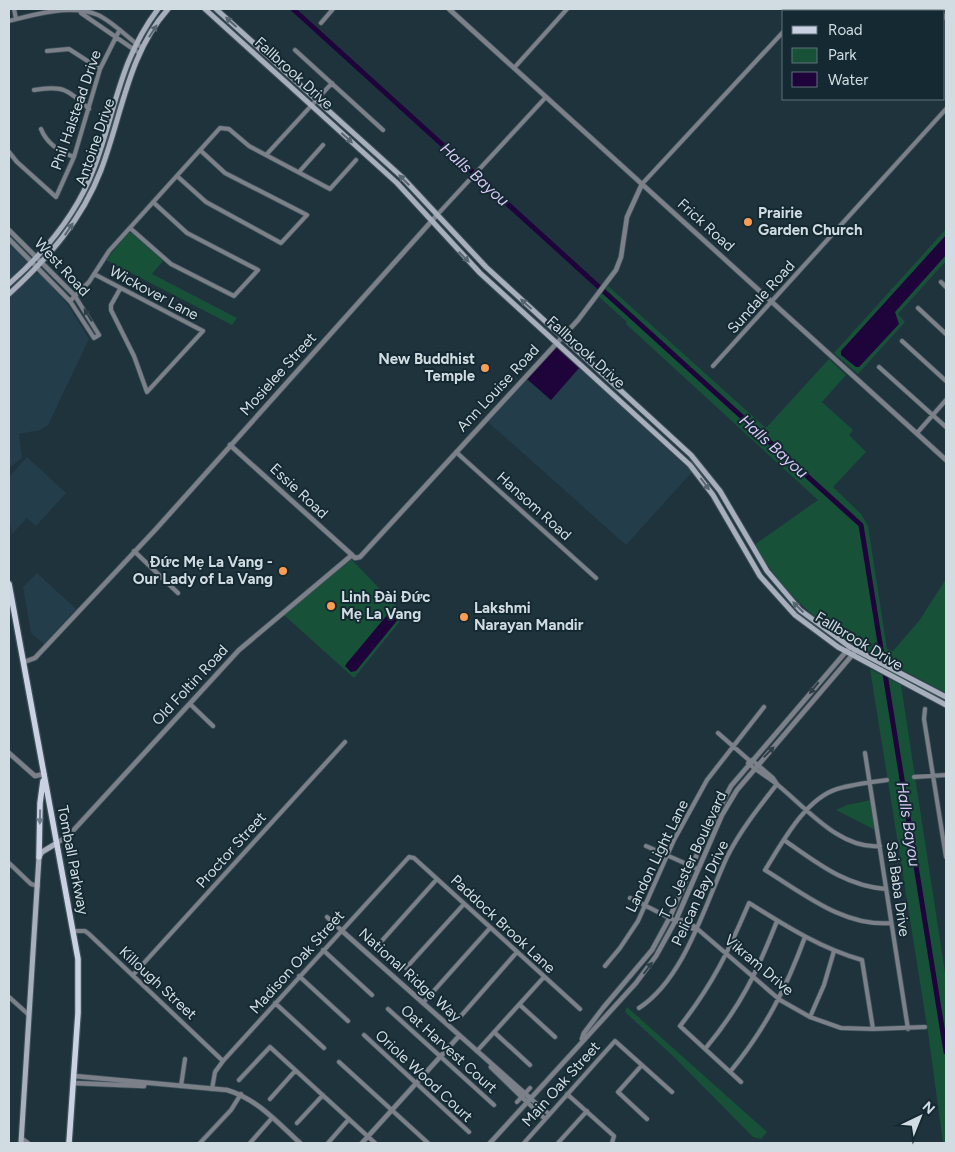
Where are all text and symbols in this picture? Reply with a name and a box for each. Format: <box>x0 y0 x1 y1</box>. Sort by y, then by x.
legend <box>782 10 945 100</box>
one-way arrow <box>225 16 237 28</box>
text: Road <box>828 21 863 39</box>
one-way arrow <box>148 24 158 37</box>
street label: Fallbrook Drive <box>251 33 337 113</box>
text: Park <box>828 46 857 64</box>
street label: Phil Halstead Drive <box>47 48 105 172</box>
text: Water <box>828 71 868 89</box>
street label: Antoine Drive <box>72 96 118 188</box>
one-way arrow <box>340 132 352 144</box>
water label: Halls Bayou <box>437 139 513 210</box>
one-way arrow <box>398 174 410 186</box>
street label: Frick Road <box>674 195 738 255</box>
place label: Prairie Garden Church <box>758 204 863 239</box>
marker: Prairie Garden Church <box>742 216 754 228</box>
one-way arrow <box>64 222 74 236</box>
street label: West Road <box>31 234 93 300</box>
one-way arrow <box>458 251 470 263</box>
street label: Sundale Road <box>723 257 799 337</box>
street label: Wickover Lane <box>106 262 202 324</box>
one-way arrow <box>520 298 532 310</box>
one-way arrow <box>83 309 93 322</box>
street label: Fallbrook Drive <box>543 312 629 392</box>
street label: Mosielee Street <box>236 329 320 419</box>
street label: Ann Louise Road <box>453 341 543 435</box>
place label: New Buddhist Temple <box>378 350 476 385</box>
marker: New Buddhist Temple <box>479 362 491 374</box>
water label: Halls Bayou <box>736 411 812 482</box>
street label: Essie Road <box>266 460 332 522</box>
street label: Hansom Road <box>493 468 575 544</box>
one-way arrow <box>700 477 710 491</box>
place label: Đức Mẹ La Vang - Our Lady of La Vang <box>133 553 273 588</box>
marker: Đức Mẹ La Vang - Our Lady of La Vang <box>277 565 289 577</box>
place label: Linh Đài Đức Mẹ La Vang <box>341 588 430 623</box>
place label: Lakshmi Narayan Mandir <box>474 599 584 634</box>
marker: Linh Đài Đức Mẹ La Vang <box>325 600 337 612</box>
one-way arrow <box>792 601 804 613</box>
street label: Fallbrook Drive <box>812 608 906 674</box>
marker: Lakshmi Narayan Mandir <box>458 611 470 623</box>
street label: Old Foltin Road <box>148 641 232 729</box>
one-way arrow <box>808 681 819 694</box>
one-way arrow <box>763 746 775 758</box>
water label: Halls Bayou <box>892 780 925 868</box>
street label: T C Jester Boulevard <box>656 788 730 922</box>
street label: Landon Light Lane <box>622 797 692 915</box>
street label: Tomball Parkway <box>54 804 92 916</box>
street label: Proctor Street <box>192 808 270 892</box>
one-way arrow <box>36 809 44 825</box>
street label: Pelican Bay Drive <box>668 837 732 949</box>
street label: Sai Baba Drive <box>882 840 914 938</box>
street label: Paddock Brook Lane <box>447 871 559 977</box>
street label: Madison Oak Street <box>246 906 348 1017</box>
street label: National Ridge Way <box>355 924 465 1026</box>
street label: Vikram Drive <box>721 931 797 999</box>
street label: Killough Street <box>116 943 201 1024</box>
one-way arrow <box>642 962 653 975</box>
street label: Oat Harvest Court <box>397 1001 501 1097</box>
street label: Oriole Wood Court <box>372 1026 477 1126</box>
street label: Main Oak Street <box>518 1038 604 1130</box>
north arrow <box>895 1092 945 1142</box>
text: N <box>919 1098 938 1118</box>

